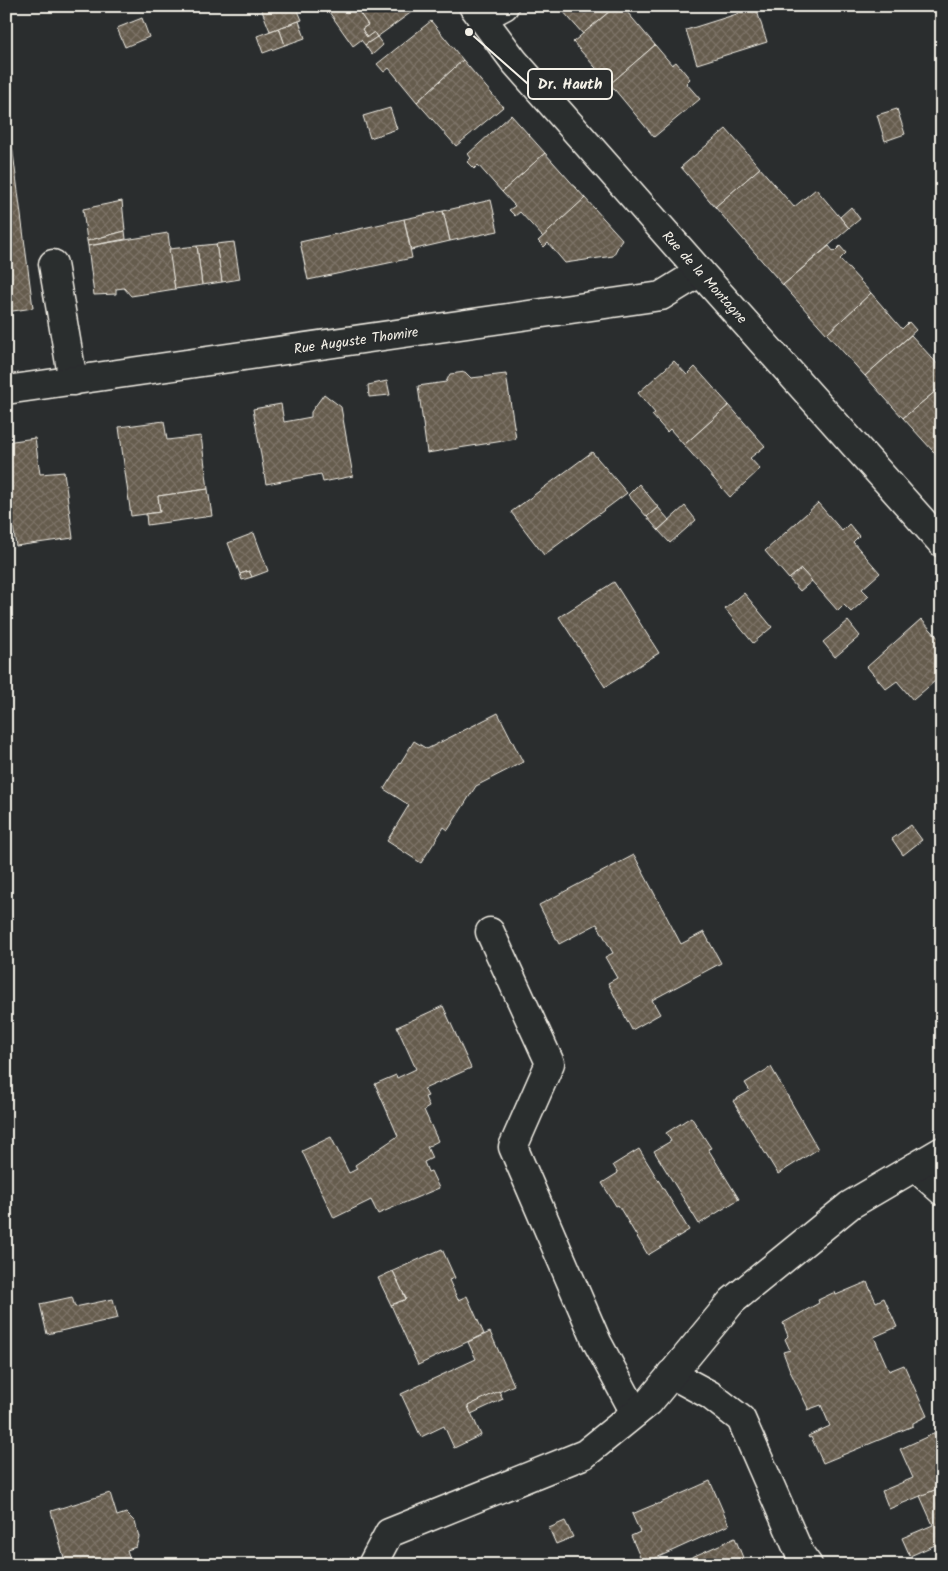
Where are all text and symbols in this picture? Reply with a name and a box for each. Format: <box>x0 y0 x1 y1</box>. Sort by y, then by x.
callout: Dr. Hauth <box>528 69 612 99</box>
text: Dr. Hauth <box>538 73 602 97</box>
street label: Rue de la Montagne <box>656 226 753 330</box>
street label: Rue Auguste Thomire <box>292 321 420 361</box>

